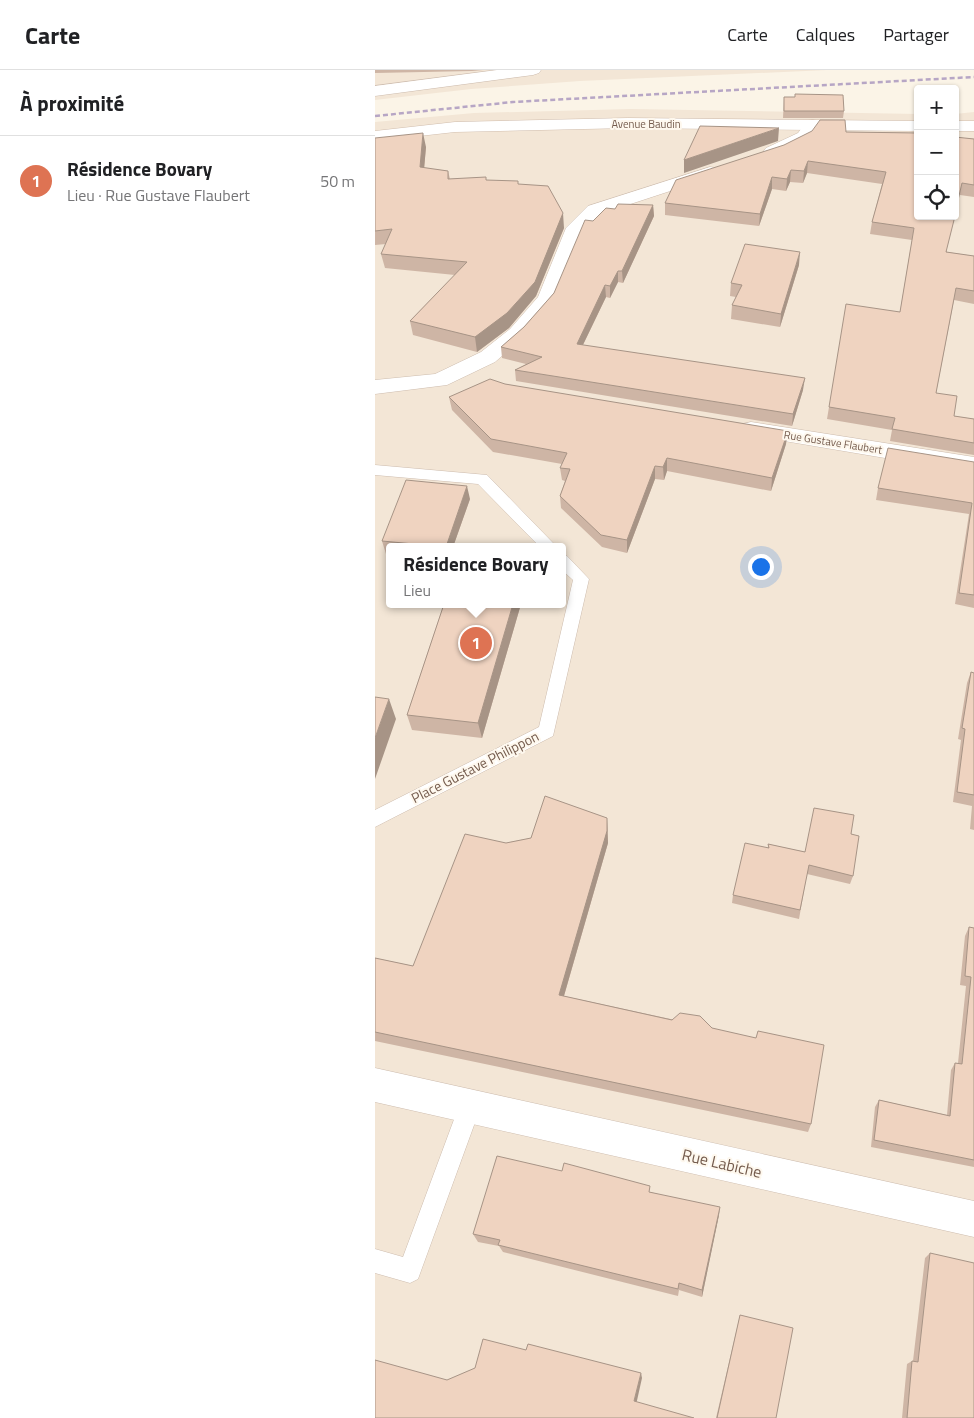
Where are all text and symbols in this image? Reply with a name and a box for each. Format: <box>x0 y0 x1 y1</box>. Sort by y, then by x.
text: Carte <box>25 17 80 53</box>
text: Carte <box>727 21 768 48</box>
text: Calques <box>796 21 855 48</box>
text: Partager <box>883 21 949 48</box>
map controls <box>914 85 959 220</box>
button: + <box>914 85 959 130</box>
text: À proximité <box>20 87 124 119</box>
street label: Avenue Baudin <box>611 116 681 132</box>
button: − <box>914 130 959 175</box>
text: Résidence Bovary <box>67 154 212 183</box>
text: 1 <box>32 169 40 193</box>
text: 50 m <box>320 169 355 193</box>
button: locate <box>914 175 959 220</box>
text: Lieu · Rue Gustave Flaubert <box>67 183 250 207</box>
street label: Rue Gustave Flaubert <box>783 426 884 458</box>
popup <box>386 543 566 608</box>
text: Résidence Bovary <box>403 549 549 578</box>
your location <box>748 554 774 580</box>
text: Lieu <box>403 578 431 602</box>
pin: 1 <box>460 624 492 662</box>
street label: Place Gustave Philippon <box>407 725 542 808</box>
street label: Rue Labiche <box>680 1142 764 1184</box>

